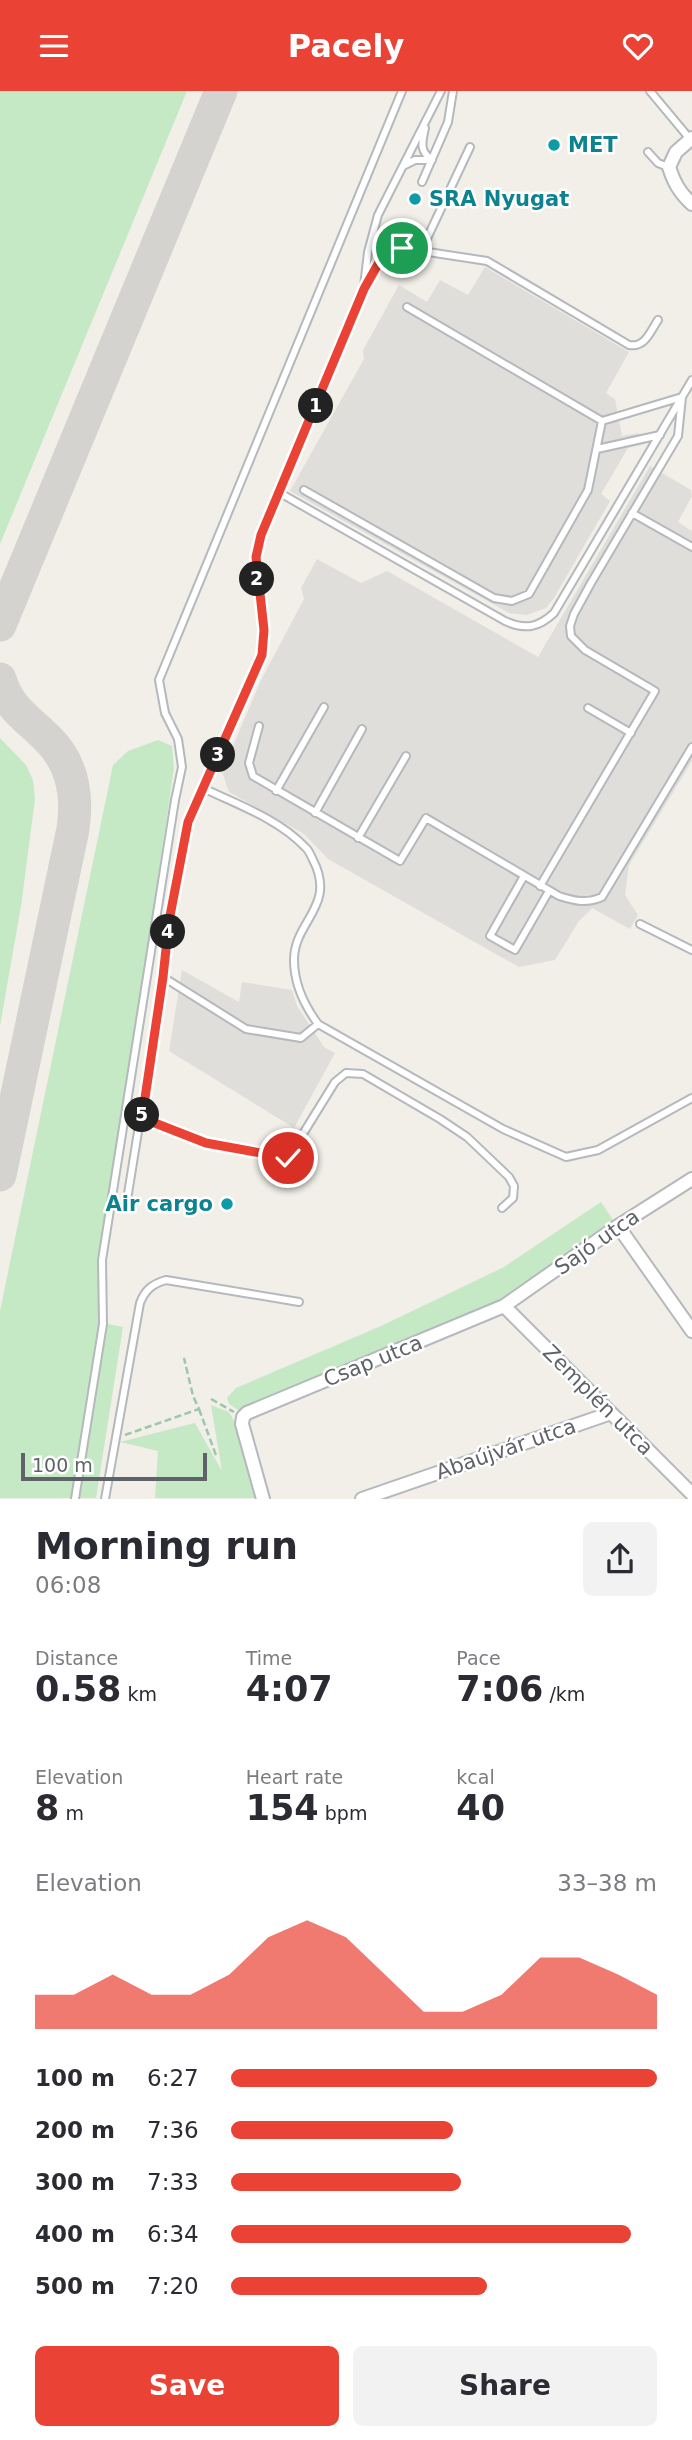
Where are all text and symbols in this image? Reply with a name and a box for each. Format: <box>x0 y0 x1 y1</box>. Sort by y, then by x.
icon: menu <box>35 27 73 65</box>
text: Pacely <box>288 27 404 65</box>
icon: heart <box>619 27 657 65</box>
place label: MET <box>568 133 618 157</box>
marker: MET <box>546 137 562 153</box>
place label: SRA Nyugat <box>429 187 569 211</box>
marker: SRA Nyugat <box>407 191 423 207</box>
pin <box>372 218 432 278</box>
icon: arrive <box>383 229 421 267</box>
pin: 1 <box>298 389 334 423</box>
text: 1 <box>309 394 322 416</box>
pin: 2 <box>240 561 274 596</box>
text: 2 <box>250 567 263 589</box>
pin: 3 <box>200 737 235 773</box>
text: 3 <box>211 743 224 765</box>
pin: 4 <box>150 915 186 949</box>
text: 4 <box>161 920 174 942</box>
pin: 5 <box>124 1097 160 1133</box>
text: 5 <box>135 1103 148 1125</box>
pin <box>258 1128 318 1188</box>
icon: check <box>269 1139 307 1177</box>
place label: Air cargo <box>105 1192 213 1216</box>
marker: Air cargo <box>219 1196 235 1212</box>
street label: Sajó utca <box>550 1204 644 1280</box>
street label: Csap utca <box>320 1330 426 1392</box>
street label: Zemplén utca <box>538 1340 658 1460</box>
street label: Abaújvár utca <box>433 1414 579 1484</box>
scale bar <box>21 1449 206 1481</box>
text: 100 m <box>32 1454 93 1476</box>
button: share <box>583 1522 657 1596</box>
text: Morning run <box>35 1524 298 1568</box>
text: 06:08 <box>35 1572 101 1598</box>
text: Distance <box>35 1647 118 1669</box>
text: Time <box>246 1647 292 1669</box>
text: Pace <box>456 1647 501 1669</box>
text: 0.58 <box>35 1669 121 1709</box>
text: 4:07 <box>246 1669 333 1709</box>
text: 7:06 <box>456 1669 543 1709</box>
text: km <box>121 1683 157 1705</box>
text: /km <box>543 1683 585 1705</box>
text: Elevation <box>35 1766 123 1788</box>
text: Heart rate <box>246 1766 343 1788</box>
text: kcal <box>456 1766 495 1788</box>
text: 8 <box>35 1788 59 1828</box>
text: 154 <box>246 1788 319 1828</box>
text: 40 <box>456 1788 505 1828</box>
text: m <box>59 1802 84 1824</box>
text: bpm <box>319 1802 367 1824</box>
text: Elevation <box>35 1870 142 1896</box>
text: 33–38 m <box>557 1870 657 1896</box>
text: 100 m <box>35 2065 115 2091</box>
text: 6:27 <box>147 2065 199 2091</box>
text: 200 m <box>35 2117 115 2143</box>
text: 7:36 <box>147 2117 199 2143</box>
text: 300 m <box>35 2169 115 2195</box>
text: 7:33 <box>147 2169 199 2195</box>
text: 400 m <box>35 2221 115 2247</box>
text: 6:34 <box>147 2221 199 2247</box>
text: 500 m <box>35 2273 115 2299</box>
text: 7:20 <box>147 2273 199 2299</box>
button: Save <box>35 2346 339 2426</box>
button: Share <box>353 2346 657 2426</box>

